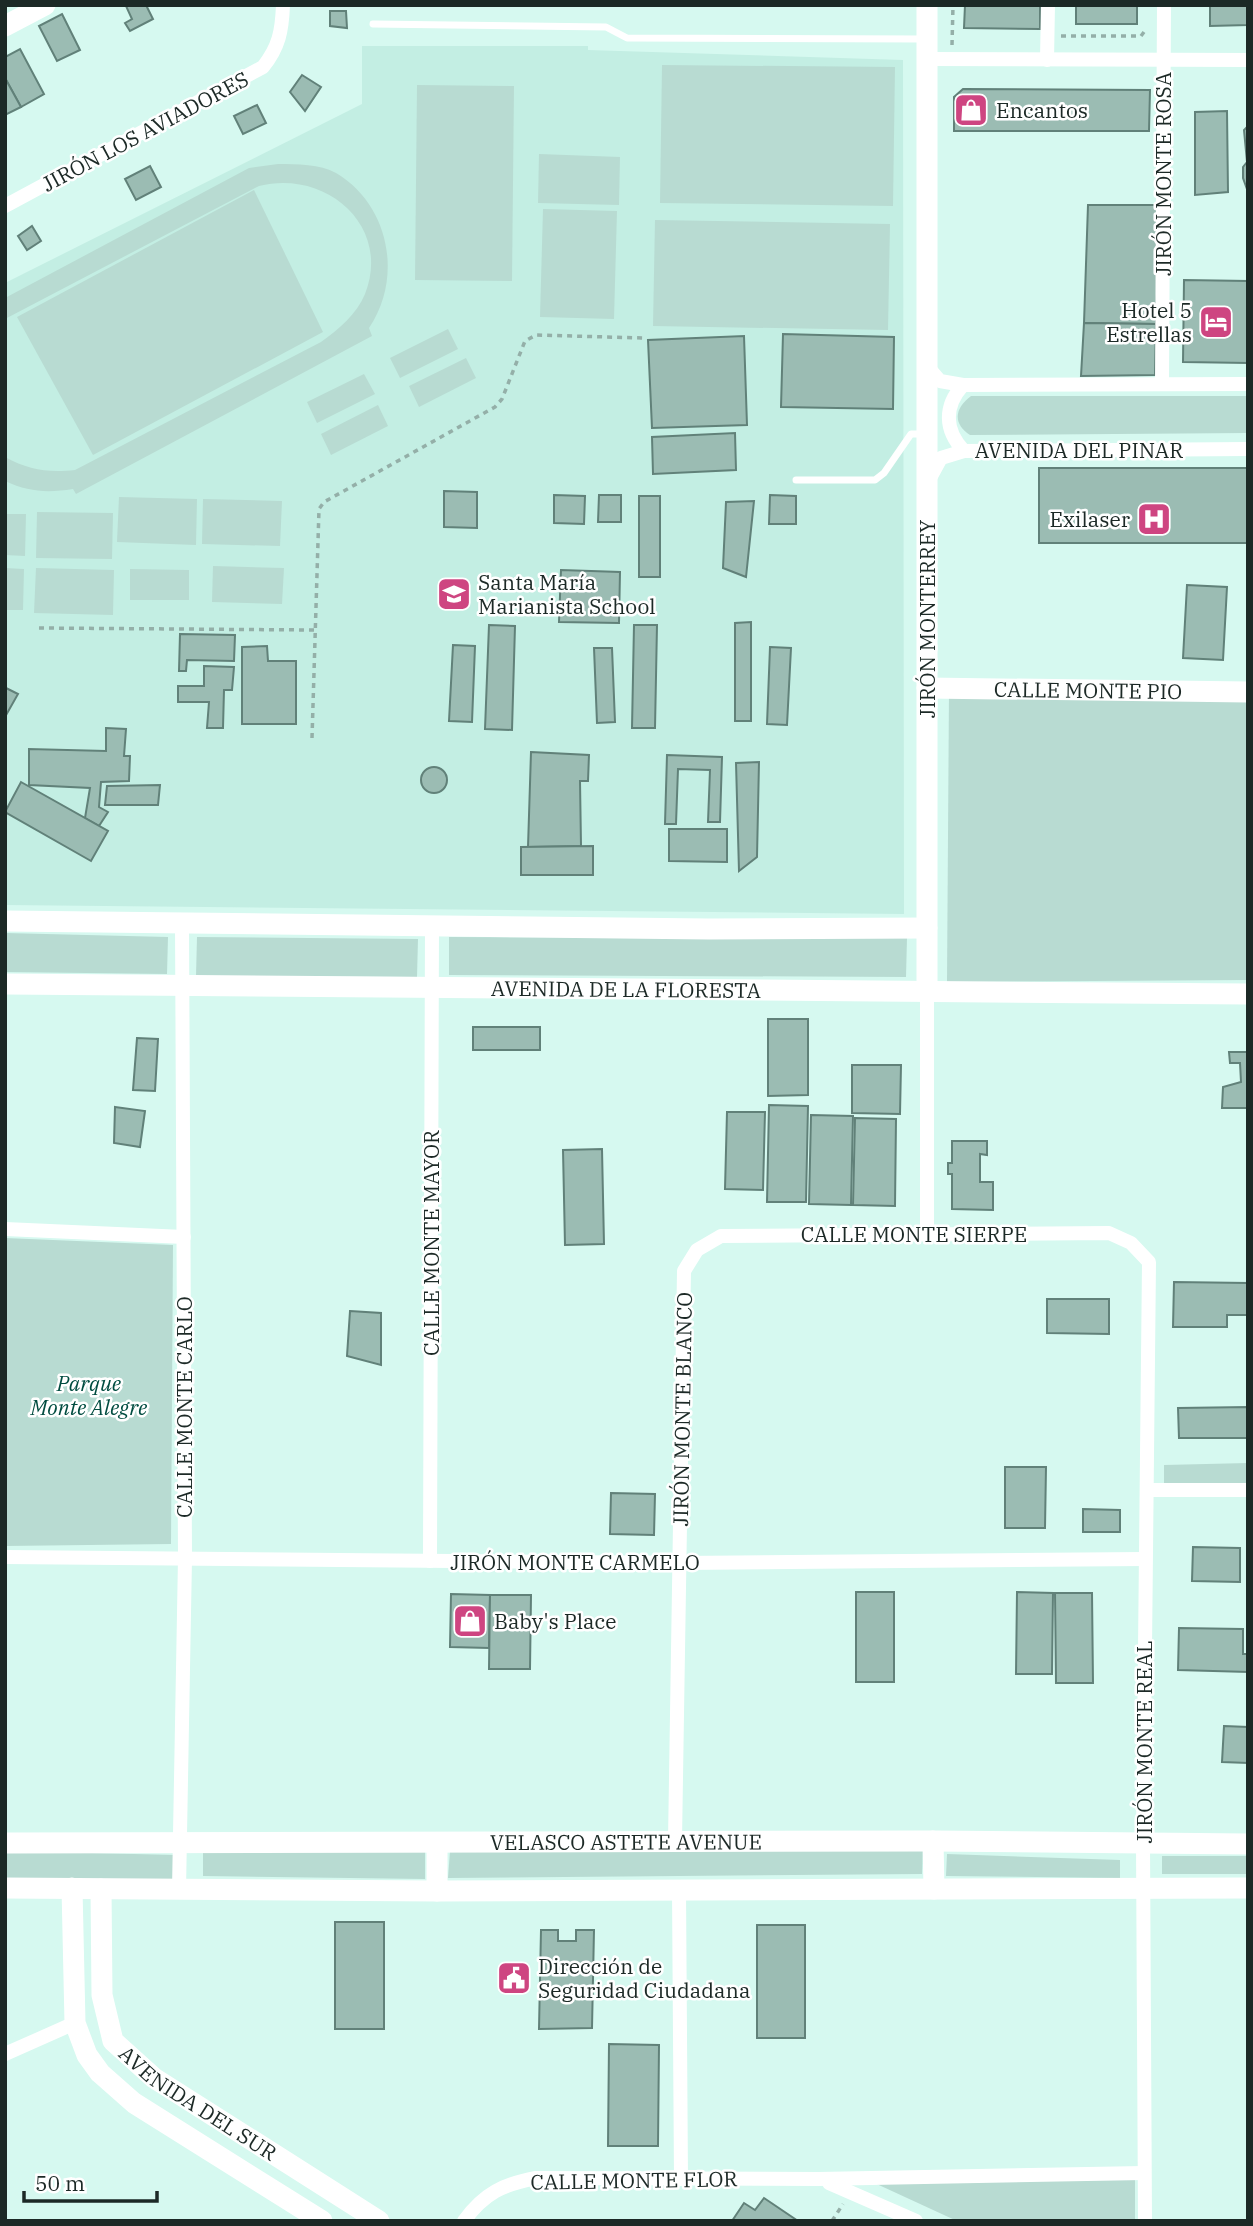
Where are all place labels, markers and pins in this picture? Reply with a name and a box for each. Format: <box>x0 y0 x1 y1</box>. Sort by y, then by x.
shop icon: Encantos <box>952 91 990 129</box>
place label: Encantos <box>996 96 1088 124</box>
place label: Hotel 5 Estrellas <box>1106 296 1192 348</box>
hotel icon: Hotel 5 Estrellas <box>1197 303 1235 341</box>
hospital icon: Exilaser <box>1135 500 1173 538</box>
place label: Exilaser <box>1050 505 1131 533</box>
place label: Santa María Marianista School <box>478 568 656 620</box>
school or university icon: Santa María Marianista School <box>435 575 473 613</box>
shop icon: Baby's Place <box>451 1602 489 1640</box>
place label: Baby's Place <box>494 1607 616 1635</box>
place label: Dirección de Seguridad Ciudadana <box>538 1952 750 2004</box>
public building icon: Dirección de Seguridad Ciudadana <box>495 1959 533 1997</box>

